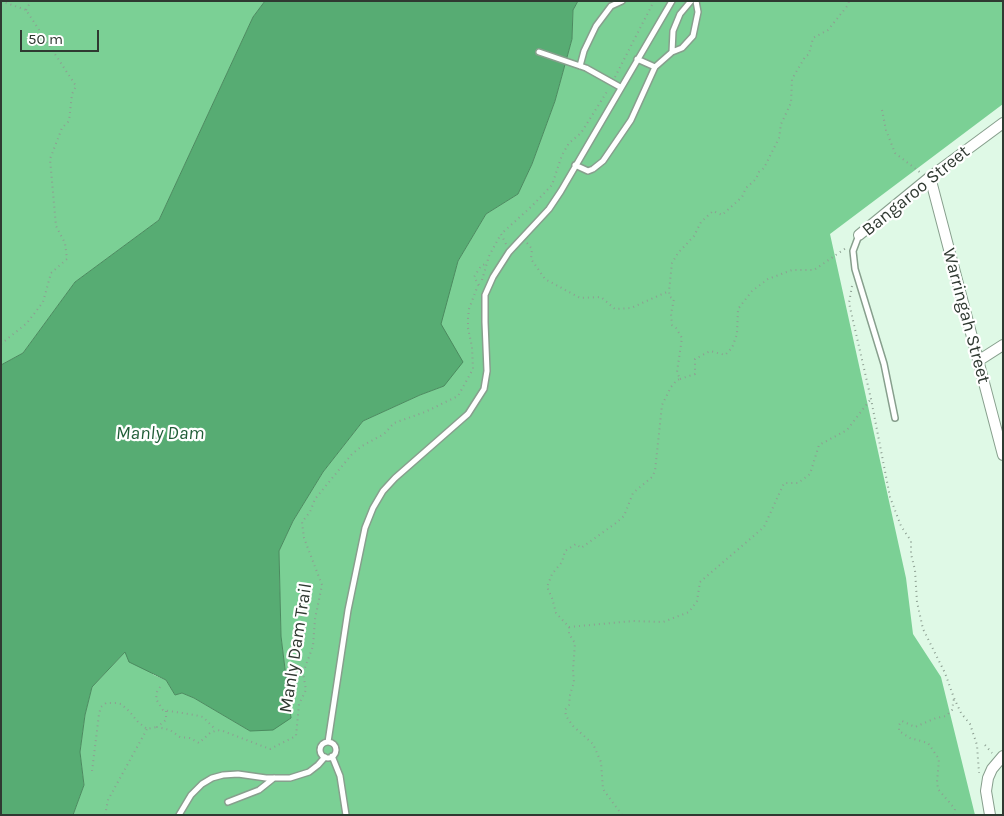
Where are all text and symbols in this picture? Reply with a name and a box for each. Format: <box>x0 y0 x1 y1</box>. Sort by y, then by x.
scale bar <box>22 20 101 52</box>
text: 50 m <box>28 30 63 48</box>
street label: Bangaroo Street <box>858 141 974 241</box>
street label: Warringah Street <box>938 246 994 386</box>
water label: Manly Dam <box>116 423 204 445</box>
street label: Manly Dam Trail <box>275 582 317 714</box>

